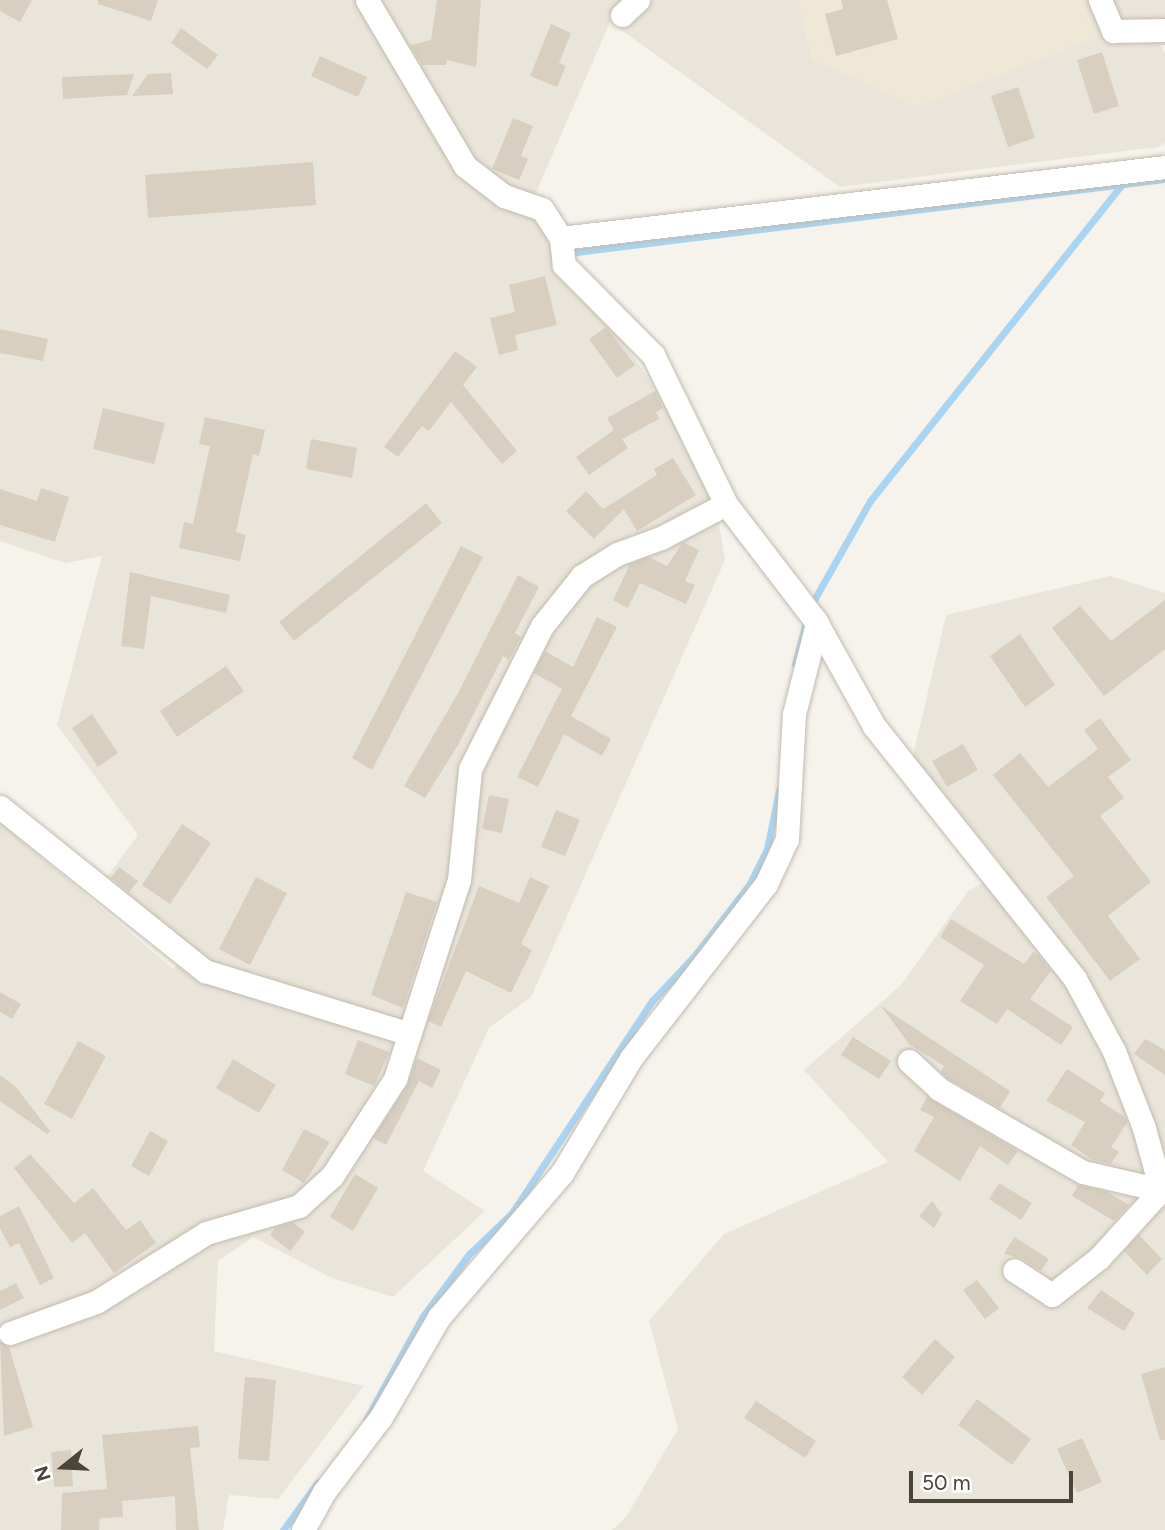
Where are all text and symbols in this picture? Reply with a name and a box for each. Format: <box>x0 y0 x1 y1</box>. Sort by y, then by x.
north arrow <box>28 1432 98 1502</box>
scale bar <box>913 1456 1078 1500</box>
text: N <box>29 1463 56 1484</box>
text: 50 m <box>922 1470 971 1495</box>

